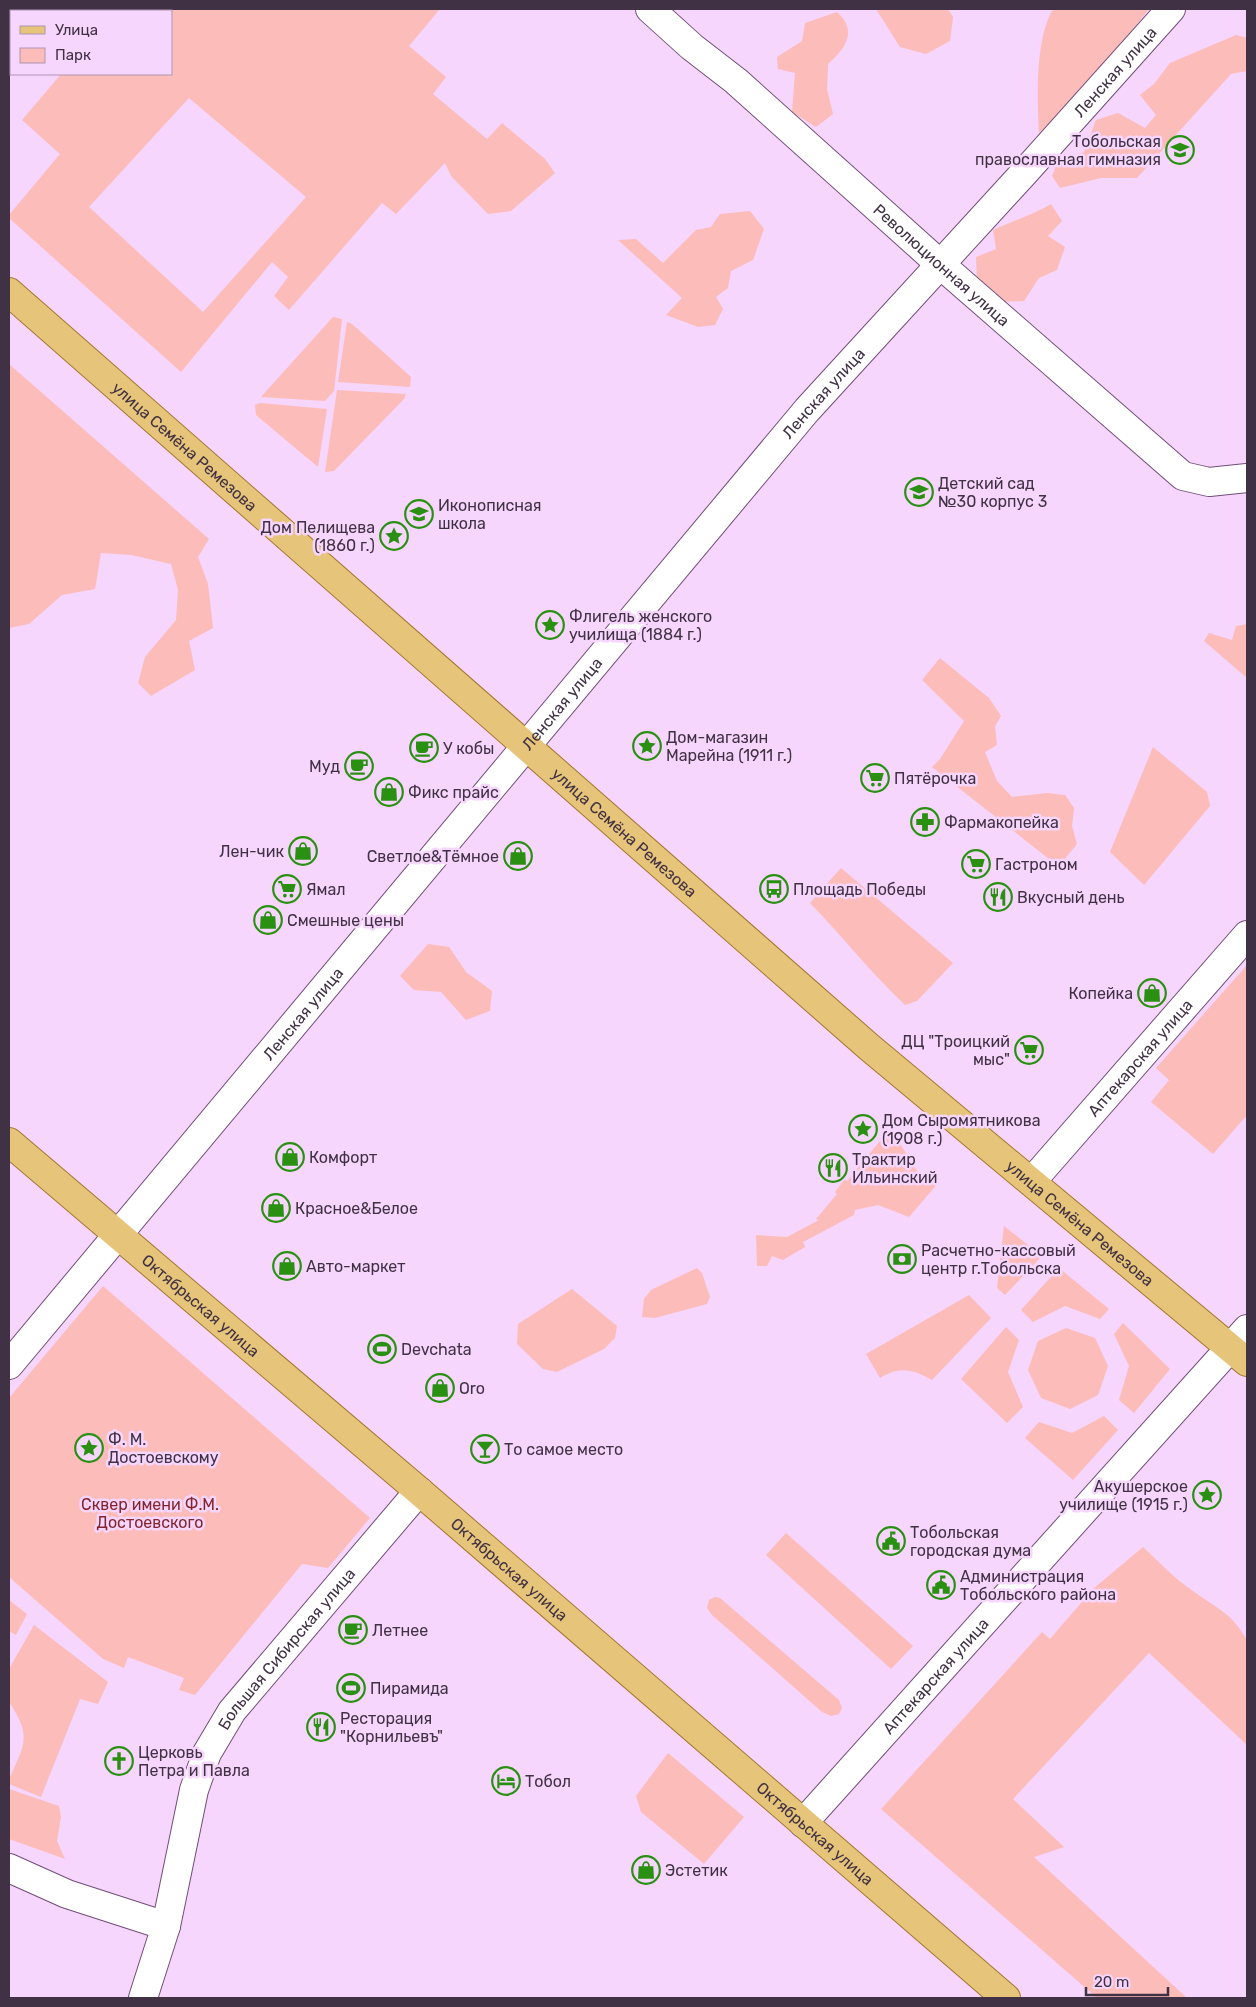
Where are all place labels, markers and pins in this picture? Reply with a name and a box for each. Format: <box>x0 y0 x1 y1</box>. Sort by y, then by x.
place label: Тобольская православная гимназия <box>975 132 1161 169</box>
school or university icon: Тобольская православная гимназия <box>1165 135 1195 165</box>
place label: Детский сад №30 корпус 3 <box>938 474 1047 511</box>
school or university icon: Детский сад №30 корпус 3 <box>904 477 934 507</box>
place label: Иконописная школа <box>438 496 542 533</box>
school or university icon: Иконописная школа <box>404 499 434 529</box>
place label: Дом Пелищева (1860 г.) <box>261 518 375 555</box>
place icon: Дом Пелищева (1860 г.) <box>379 521 409 551</box>
place label: Флигель женского училища (1884 г.) <box>569 607 712 644</box>
place icon: Флигель женского училища (1884 г.) <box>535 610 565 640</box>
place label: Дом-магазин Марейна (1911 г.) <box>666 728 792 765</box>
place icon: Дом-магазин Марейна (1911 г.) <box>632 731 662 761</box>
cafe icon: У кобы <box>409 733 439 763</box>
place label: У кобы <box>443 739 494 758</box>
cafe icon: Муд <box>344 751 374 781</box>
place label: Муд <box>309 757 340 776</box>
supermarket icon: Пятёрочка <box>860 763 890 793</box>
place label: Пятёрочка <box>894 769 976 788</box>
shop icon: Фикс прайс <box>374 777 404 807</box>
place label: Фикс прайс <box>408 783 499 802</box>
pharmacy icon: Фармакопейка <box>910 807 940 837</box>
place label: Фармакопейка <box>944 813 1059 832</box>
shop icon: Лен-чик <box>288 836 318 866</box>
shop icon: Светлое&Тёмное <box>503 841 533 871</box>
place label: Лен-чик <box>219 842 284 861</box>
place label: Светлое&Тёмное <box>367 847 499 866</box>
supermarket icon: Гастроном <box>961 849 991 879</box>
place label: Гастроном <box>995 855 1078 874</box>
supermarket icon: Ямал <box>272 874 302 904</box>
bus stop icon: Площадь Победы <box>759 874 789 904</box>
place label: Ямал <box>306 880 346 899</box>
place label: Площадь Победы <box>793 880 926 899</box>
restaurant icon: Вкусный день <box>983 882 1013 912</box>
place label: Вкусный день <box>1017 888 1125 907</box>
shop icon: Смешные цены <box>253 905 283 935</box>
place label: Смешные цены <box>287 911 404 930</box>
shop icon: Копейка <box>1137 978 1167 1008</box>
place label: Копейка <box>1068 984 1133 1003</box>
place label: ДЦ "Троицкий мыс" <box>901 1032 1010 1069</box>
supermarket icon: ДЦ "Троицкий мыс" <box>1014 1035 1044 1065</box>
place label: Дом Сыромятникова (1908 г.) <box>882 1111 1041 1148</box>
place icon: Дом Сыромятникова (1908 г.) <box>848 1114 878 1144</box>
shop icon: Комфорт <box>275 1142 305 1172</box>
place label: Комфорт <box>309 1148 377 1167</box>
place label: Трактир Ильинский <box>852 1150 938 1187</box>
restaurant icon: Трактир Ильинский <box>818 1153 848 1183</box>
shop icon: Красное&Белое <box>261 1193 291 1223</box>
place label: Красное&Белое <box>295 1199 418 1218</box>
place label: Расчетно-кассовый центр г.Тобольска <box>921 1241 1076 1278</box>
bank icon: Расчетно-кассовый центр г.Тобольска <box>887 1244 917 1274</box>
shop icon: Авто-маркет <box>272 1251 302 1281</box>
place label: Авто-маркет <box>306 1257 405 1276</box>
sports icon: Devchata <box>367 1334 397 1364</box>
place label: Devchata <box>401 1340 472 1359</box>
shop icon: Oro <box>425 1373 455 1403</box>
place label: Oro <box>459 1379 485 1398</box>
place label: Ф. М. Достоевскому <box>108 1430 219 1467</box>
place icon: Ф. М. Достоевскому <box>74 1433 104 1463</box>
bar icon: То самое место <box>470 1434 500 1464</box>
place label: То самое место <box>504 1440 623 1459</box>
place label: Акушерское училище (1915 г.) <box>1059 1477 1188 1514</box>
place icon: Акушерское училище (1915 г.) <box>1192 1480 1222 1510</box>
place label: Тобольская городская дума <box>910 1523 1031 1560</box>
public building icon: Тобольская городская дума <box>876 1526 906 1556</box>
place label: Администрация Тобольского района <box>960 1567 1116 1604</box>
public building icon: Администрация Тобольского района <box>926 1570 956 1600</box>
cafe icon: Летнее <box>338 1615 368 1645</box>
place label: Летнее <box>372 1621 428 1640</box>
sports icon: Пирамида <box>336 1673 366 1703</box>
place label: Пирамида <box>370 1679 449 1698</box>
place label: Ресторация "Корнильевъ" <box>340 1709 443 1746</box>
restaurant icon: Ресторация "Корнильевъ" <box>306 1712 336 1742</box>
place label: Церковь Петра и Павла <box>138 1743 250 1780</box>
church icon: Церковь Петра и Павла <box>104 1746 134 1776</box>
hotel icon: Тобол <box>491 1766 521 1796</box>
place label: Тобол <box>525 1772 571 1791</box>
shop icon: Эстетик <box>631 1855 661 1885</box>
place label: Эстетик <box>665 1861 728 1880</box>

